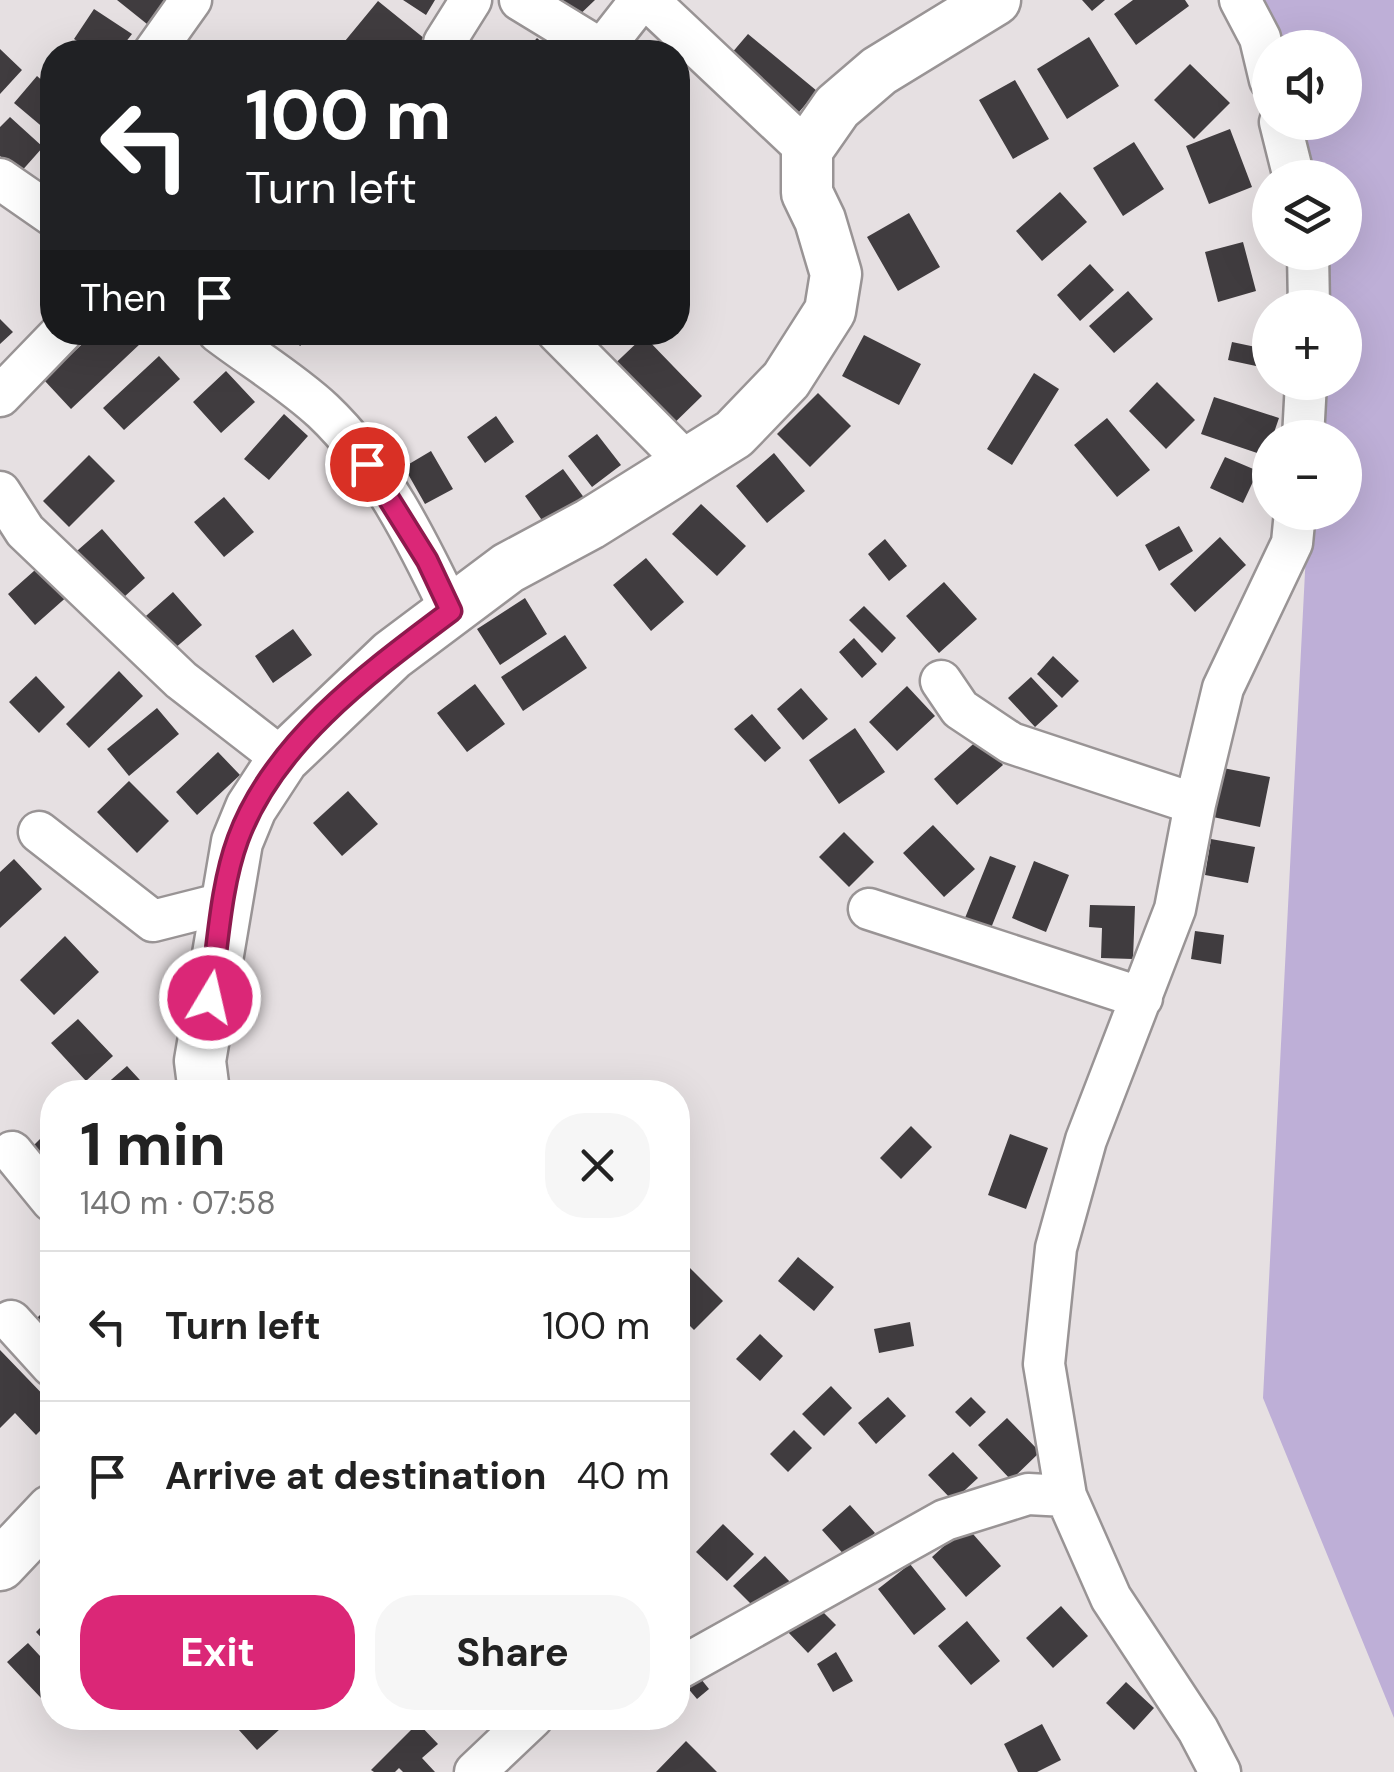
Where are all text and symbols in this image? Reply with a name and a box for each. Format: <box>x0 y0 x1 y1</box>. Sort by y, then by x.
map controls <box>1252 30 1362 530</box>
button: sound <box>1252 30 1362 140</box>
text: 100 m <box>245 70 451 161</box>
icon: left <box>80 80 210 210</box>
text: Turn left <box>245 158 417 217</box>
button: layers <box>1252 160 1362 270</box>
icon: arrive <box>187 270 242 325</box>
text: Then <box>80 273 167 323</box>
button: + <box>1252 290 1362 400</box>
button: − <box>1252 420 1362 530</box>
pin <box>325 422 410 507</box>
icon: arrive <box>340 437 395 492</box>
position arrow <box>158 946 262 1050</box>
text: 1 min <box>80 1105 226 1184</box>
button: close <box>545 1113 650 1218</box>
text: 140 m · 07:58 <box>80 1182 276 1224</box>
icon: left <box>80 1299 135 1354</box>
text: Turn left <box>165 1301 321 1351</box>
text: 100 m <box>542 1301 650 1351</box>
icon: arrive <box>80 1449 135 1504</box>
text: Arrive at destination <box>165 1451 547 1501</box>
text: 40 m <box>577 1451 670 1501</box>
button: Exit <box>80 1595 355 1710</box>
button: Share <box>375 1595 650 1710</box>

